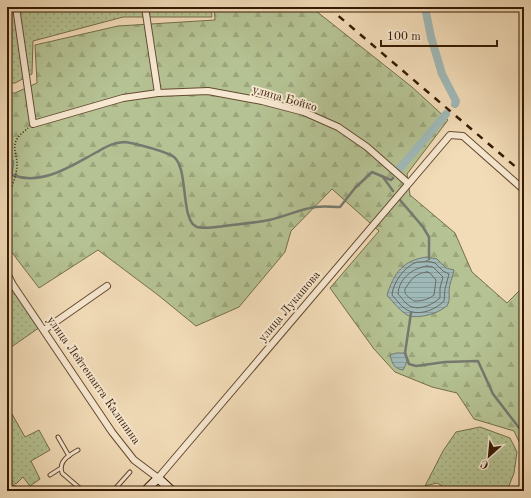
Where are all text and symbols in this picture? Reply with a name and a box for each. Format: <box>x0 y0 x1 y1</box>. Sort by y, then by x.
scale bar <box>381 22 497 48</box>
text: 100 m <box>387 31 421 43</box>
street label: улица Бойко <box>251 84 319 114</box>
street label: улица Лукашова <box>257 269 323 344</box>
street label: улица Лейтенанта Калинина <box>44 314 142 447</box>
north arrow <box>469 436 509 476</box>
text: С <box>479 457 491 470</box>

